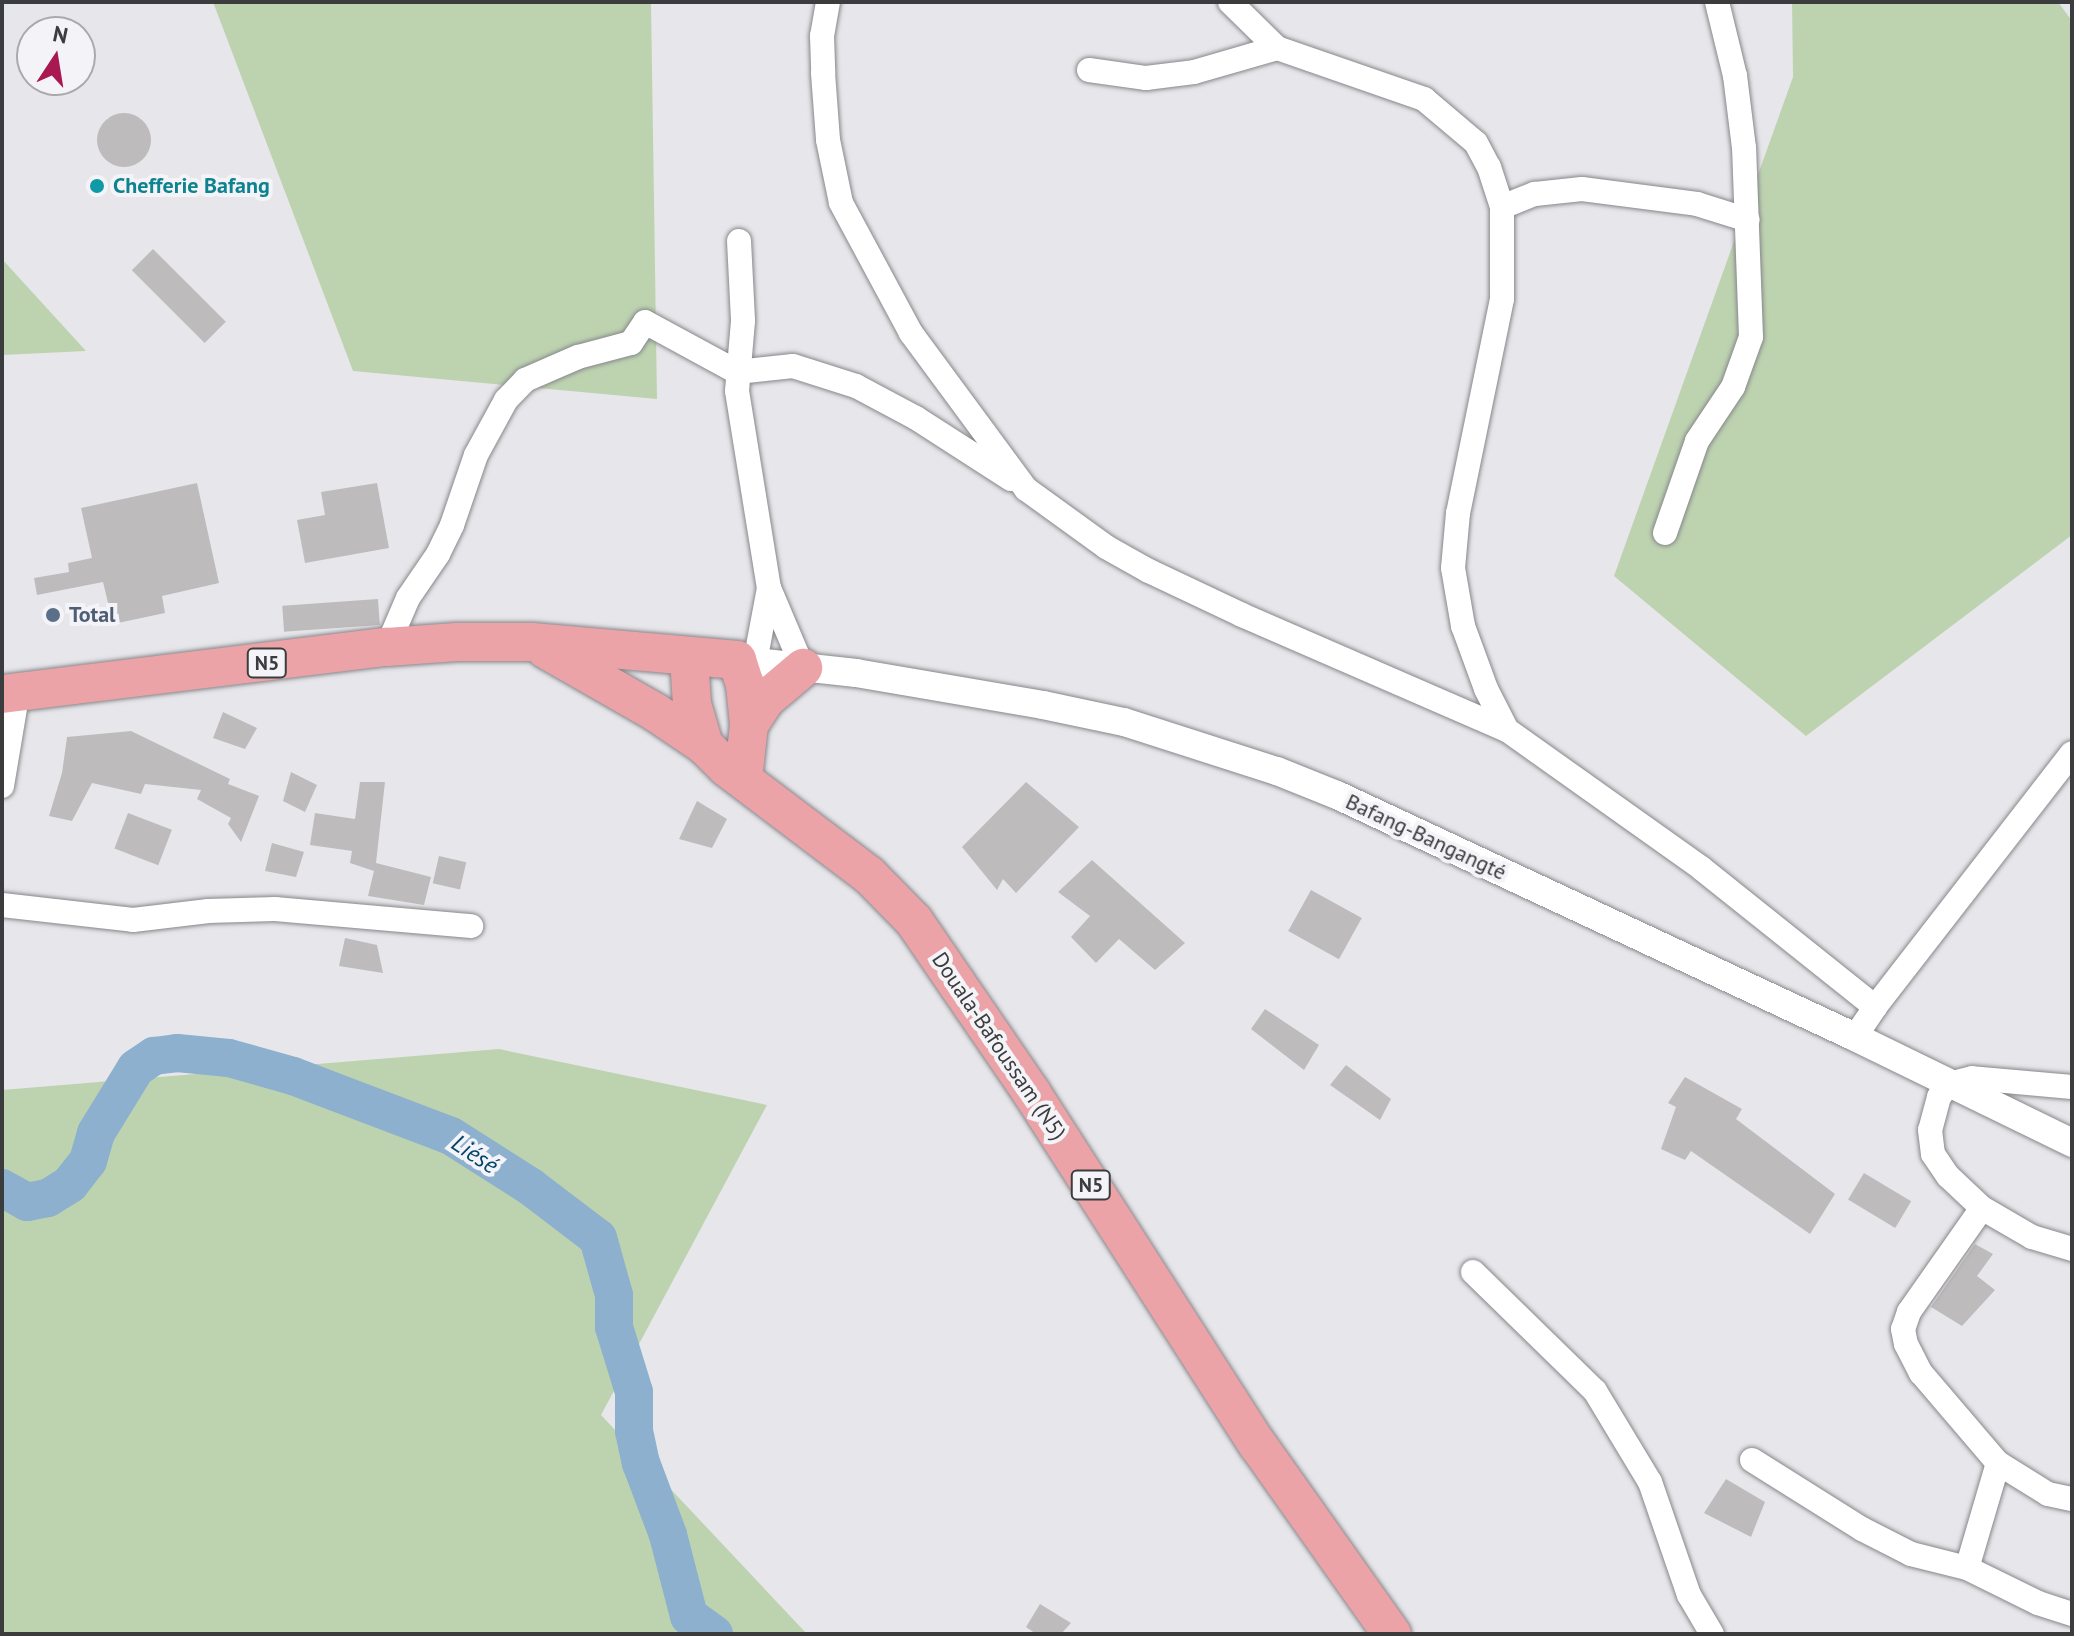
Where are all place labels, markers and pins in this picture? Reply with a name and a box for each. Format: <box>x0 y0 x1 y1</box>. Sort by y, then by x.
place label: Chefferie Bafang <box>113 173 270 199</box>
marker: Chefferie Bafang <box>88 177 106 195</box>
place label: Total <box>69 602 116 628</box>
marker: Total <box>44 606 62 624</box>

